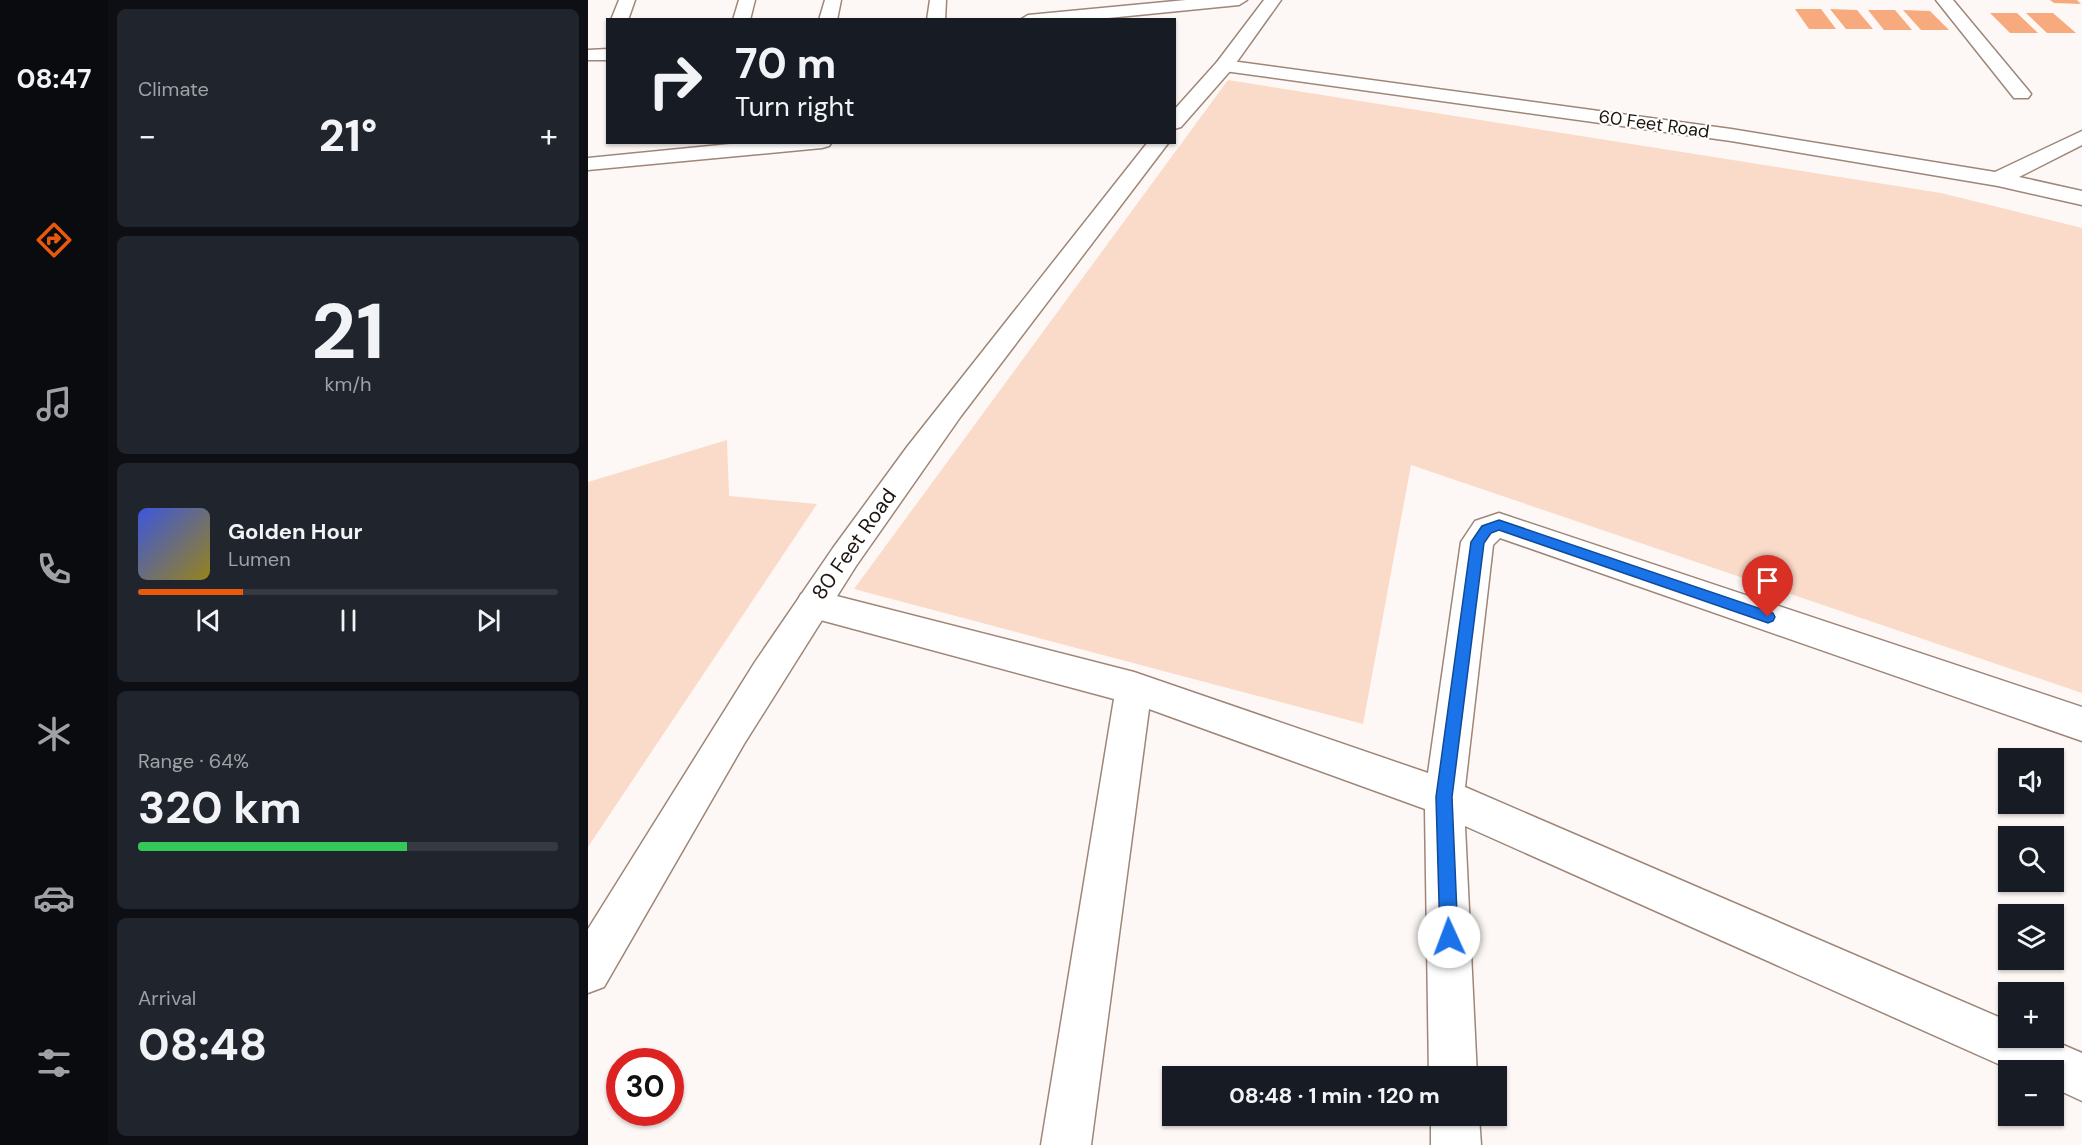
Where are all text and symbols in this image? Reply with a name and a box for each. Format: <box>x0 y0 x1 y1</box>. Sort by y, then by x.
text: 70 m <box>735 36 836 91</box>
icon: right <box>636 42 714 120</box>
text: 08:47 <box>16 61 92 96</box>
text: Climate <box>138 76 209 102</box>
text: Turn right <box>735 89 855 124</box>
street label: 60 Feet Road <box>1597 104 1711 144</box>
text: 21° <box>319 106 377 165</box>
text: − <box>138 114 156 157</box>
text: + <box>540 114 558 157</box>
icon: directions <box>33 219 75 261</box>
text: 21 <box>311 281 385 382</box>
text: km/h <box>324 371 372 397</box>
icon: music <box>33 383 75 425</box>
street label: 80 Feet Road <box>805 483 903 605</box>
text: Golden Hour <box>228 517 363 546</box>
text: Lumen <box>228 546 291 572</box>
icon: phone <box>33 548 75 590</box>
pin <box>1742 555 1793 617</box>
icon: arrive <box>1751 564 1784 597</box>
icon: previous <box>192 604 225 637</box>
icon: pause <box>332 604 365 637</box>
icon: next <box>472 604 505 637</box>
icon: climate <box>33 713 75 755</box>
text: Range · 64% <box>138 748 249 774</box>
map controls <box>1998 748 2064 1126</box>
button: sound <box>1998 748 2064 814</box>
text: 320 km <box>138 778 302 837</box>
button: search <box>1998 826 2064 892</box>
icon: car <box>33 877 75 919</box>
button: layers <box>1998 904 2064 970</box>
position arrow <box>1417 905 1481 969</box>
button: + <box>1998 982 2064 1048</box>
text: Arrival <box>138 985 196 1011</box>
text: 08:48 <box>138 1015 267 1074</box>
icon: filters <box>33 1042 75 1084</box>
speed limit sign: 30 <box>606 1048 684 1126</box>
button: − <box>1998 1060 2064 1126</box>
text: 08:48 · 1 min · 120 m <box>1229 1081 1440 1110</box>

